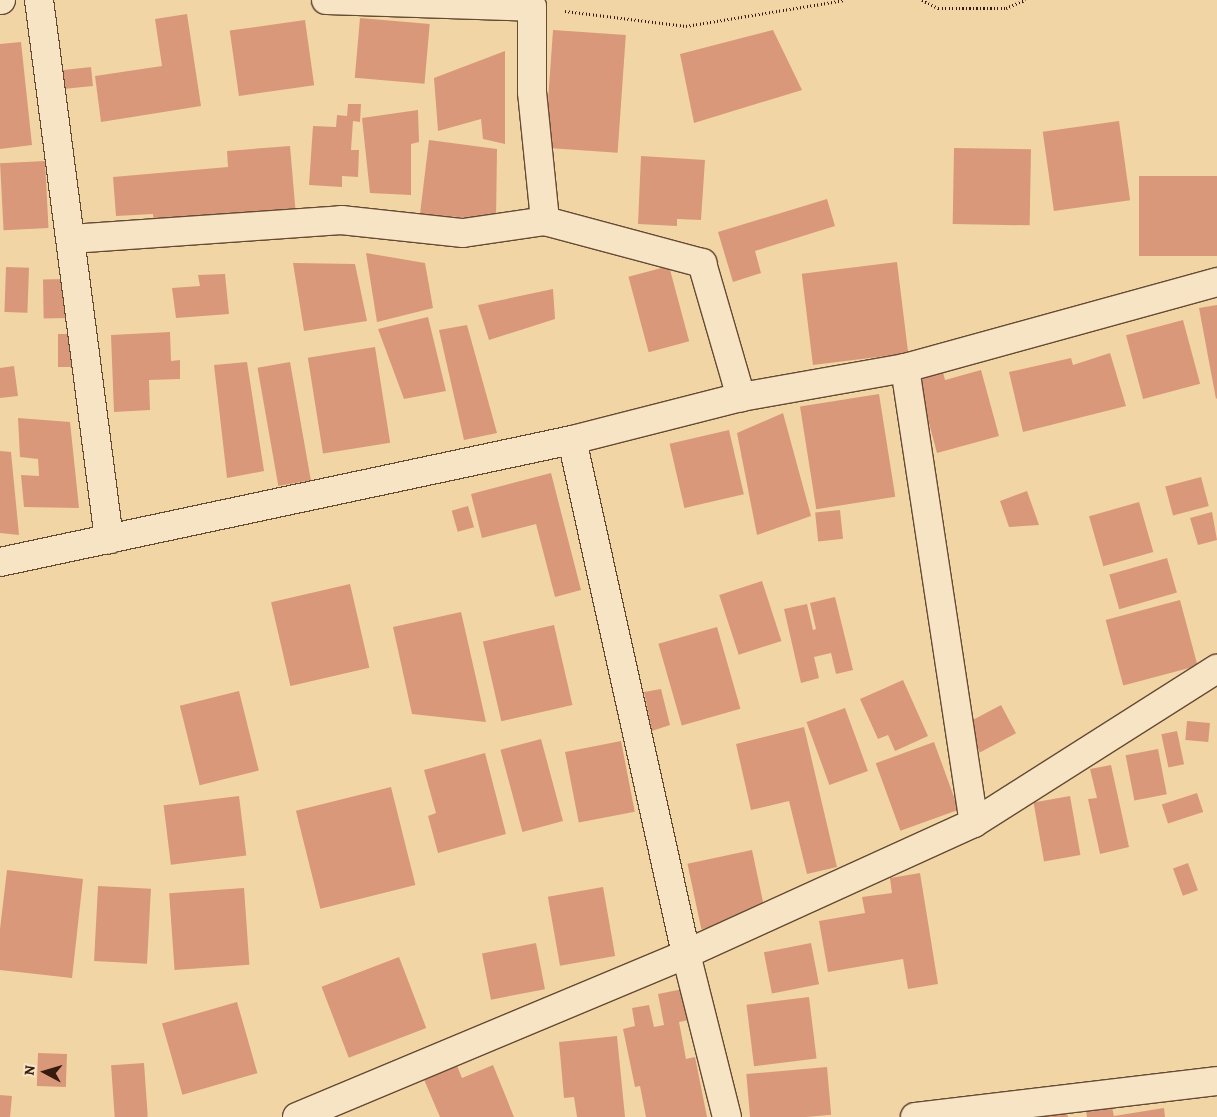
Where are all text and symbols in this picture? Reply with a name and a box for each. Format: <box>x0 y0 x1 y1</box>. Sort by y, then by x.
north arrow <box>20 1047 70 1097</box>
text: N <box>20 1064 40 1076</box>

